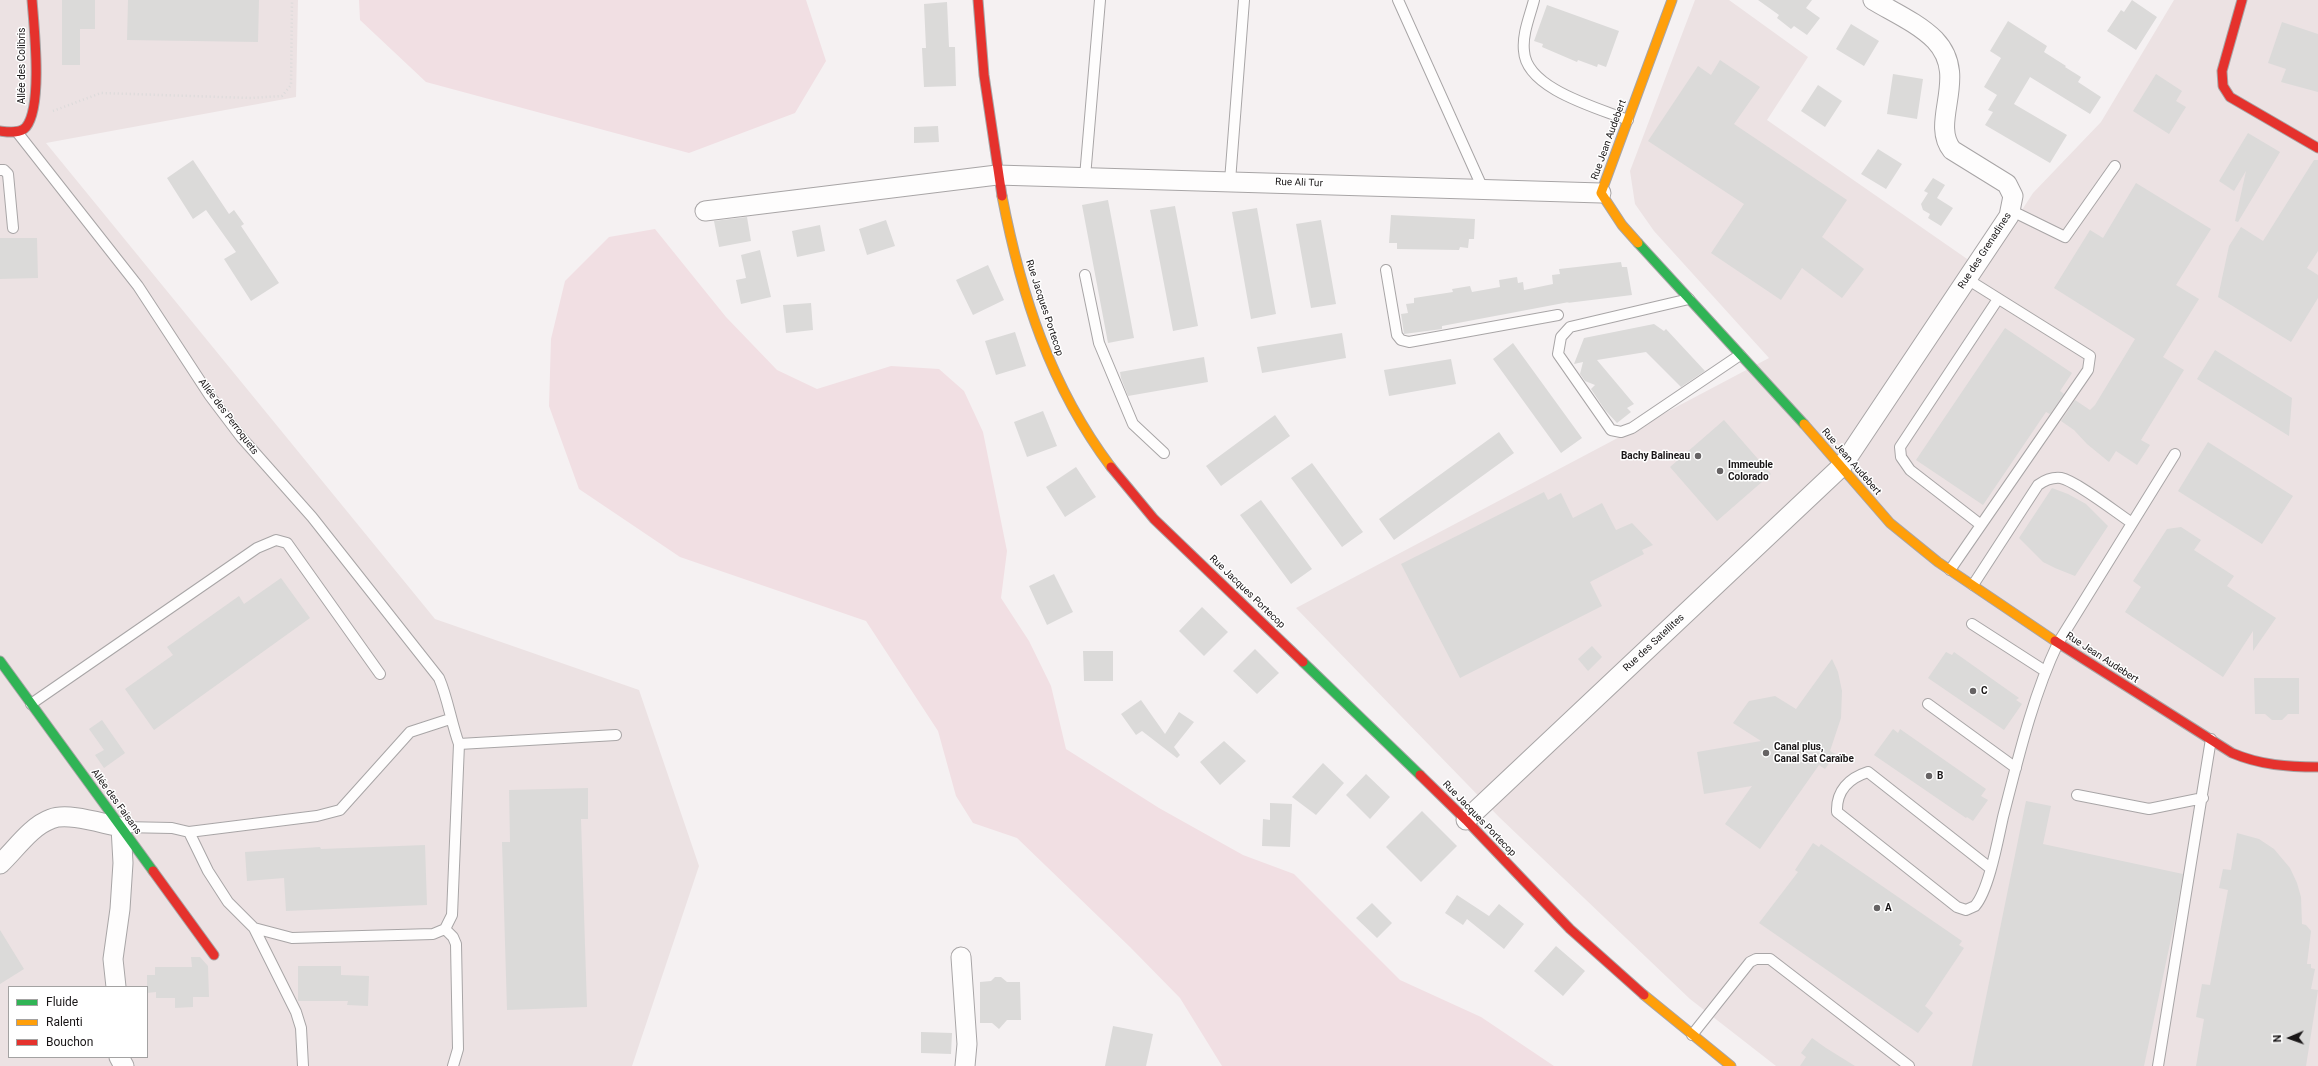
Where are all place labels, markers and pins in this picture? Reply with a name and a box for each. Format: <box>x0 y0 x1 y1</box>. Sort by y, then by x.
place label: Bachy Balineau <box>1621 450 1690 462</box>
marker: Bachy Balineau <box>1693 451 1703 461</box>
place label: Immeuble Colorado <box>1728 459 1773 482</box>
marker: Immeuble Colorado <box>1715 466 1725 476</box>
place label: C <box>1981 685 1988 697</box>
marker: C <box>1968 686 1978 696</box>
place label: Canal plus, Canal Sat Caraïbe <box>1774 741 1854 764</box>
marker: Canal plus, Canal Sat Caraïbe <box>1761 748 1771 758</box>
place label: B <box>1937 770 1943 782</box>
marker: B <box>1924 771 1934 781</box>
place label: A <box>1885 902 1892 914</box>
marker: A <box>1872 903 1882 913</box>

